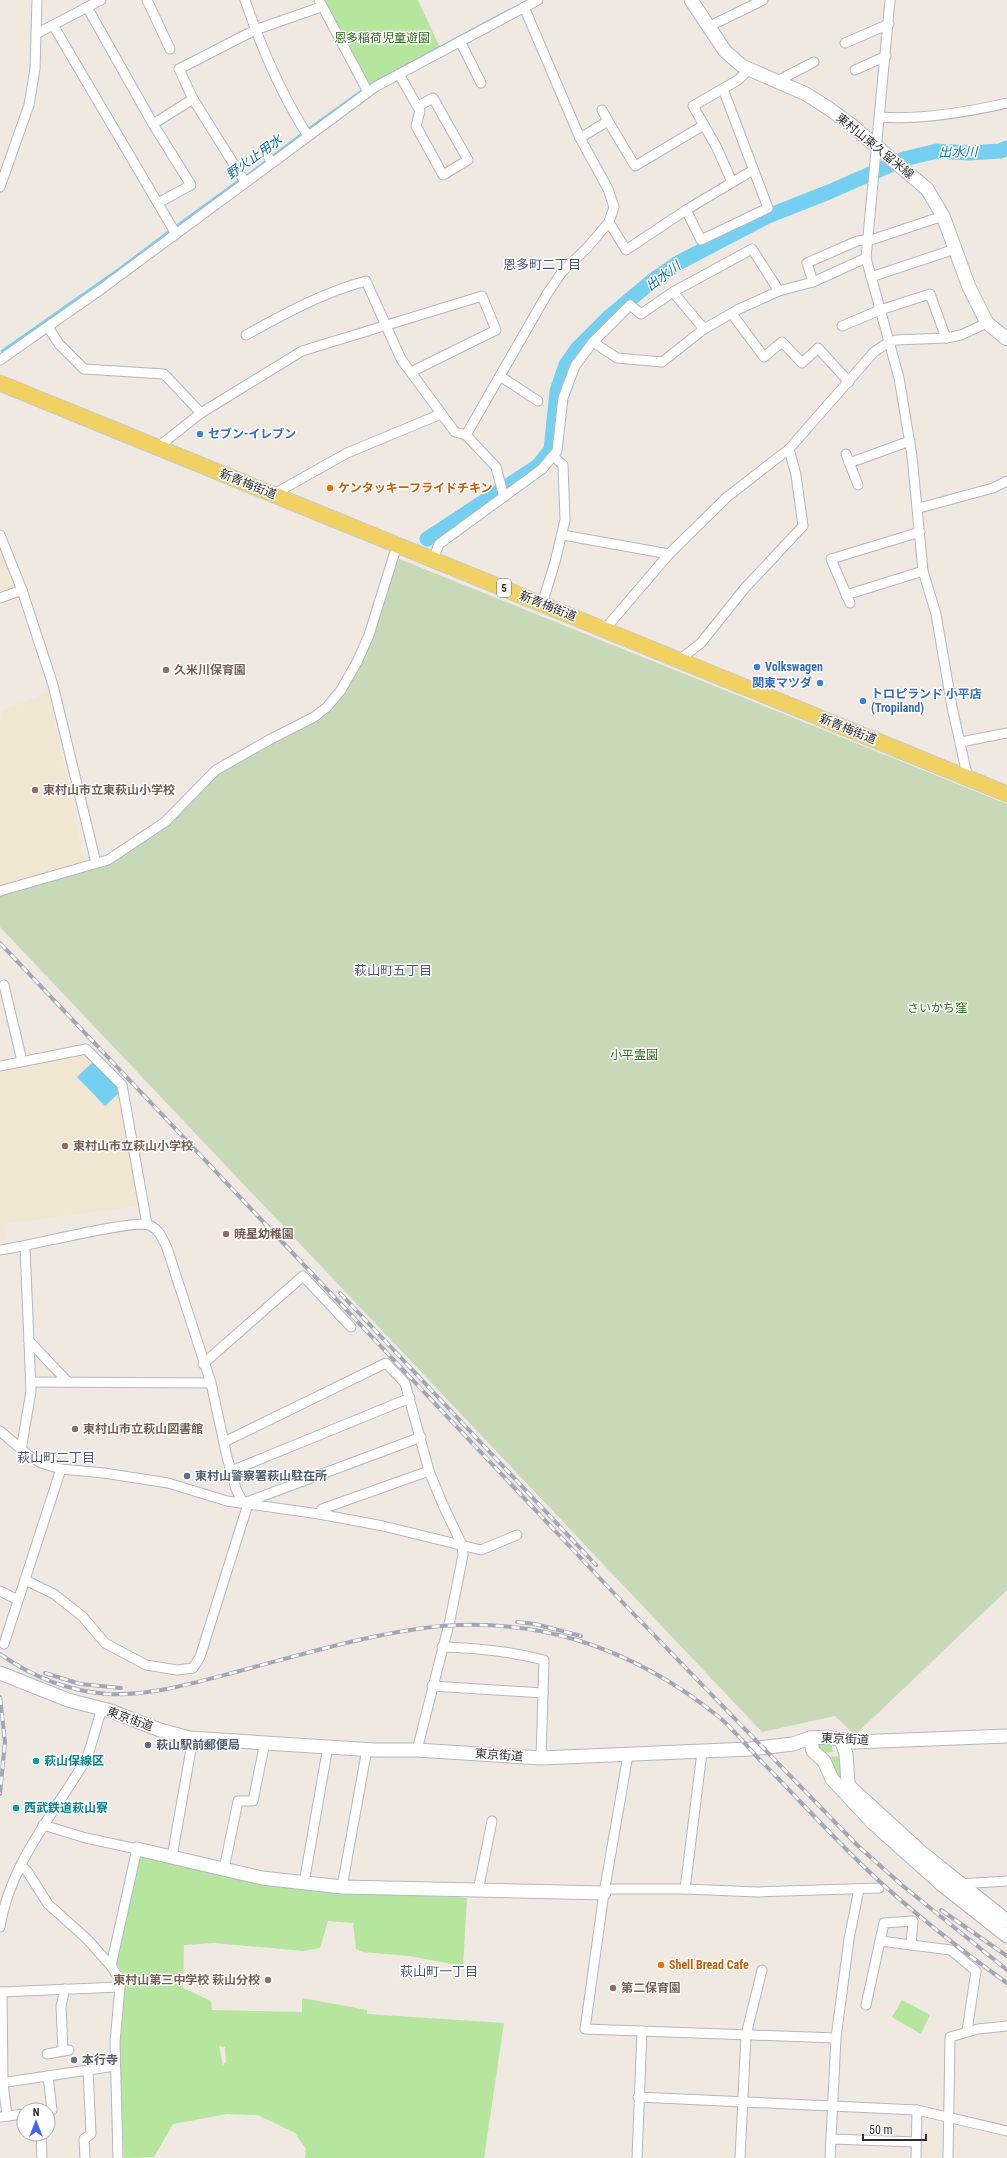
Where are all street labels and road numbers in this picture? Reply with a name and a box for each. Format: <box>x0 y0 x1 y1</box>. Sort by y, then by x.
street label: 東村山東久留米線 <box>833 110 917 182</box>
street label: 新青梅街道 <box>218 466 278 502</box>
road number: 5 <box>497 579 511 597</box>
street label: 新青梅街道 <box>518 588 578 624</box>
street label: 新青梅街道 <box>818 711 878 747</box>
street label: 東京街道 <box>105 1704 155 1734</box>
street label: 東京街道 <box>821 1731 869 1747</box>
street label: 東京街道 <box>475 1746 523 1764</box>

